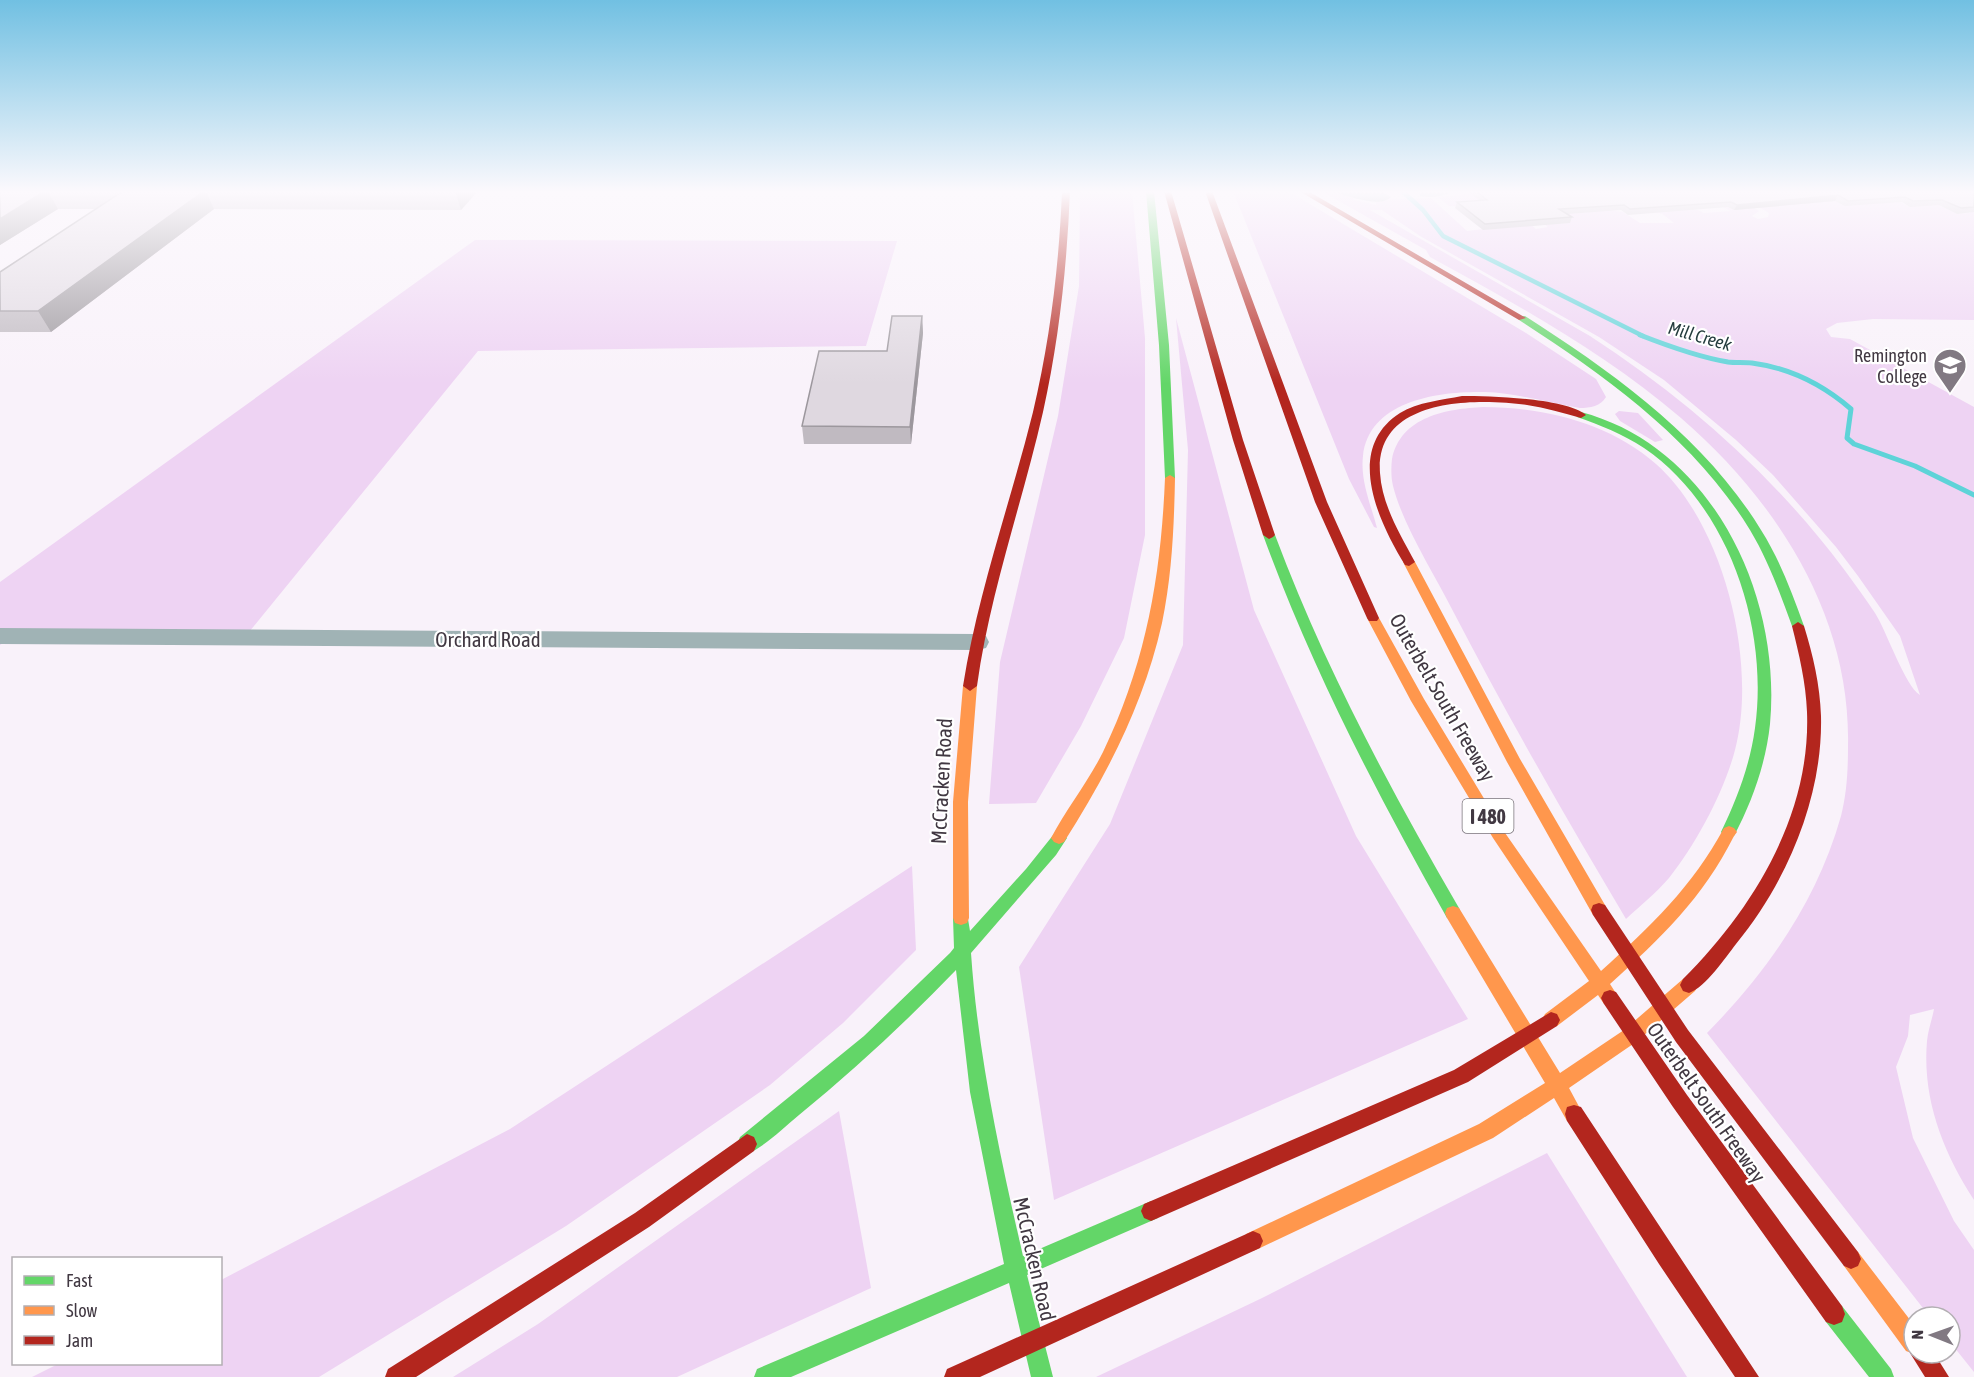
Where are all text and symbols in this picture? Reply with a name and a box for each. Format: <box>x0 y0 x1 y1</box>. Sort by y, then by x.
water label: Mill Creek <box>1666 317 1735 355</box>
place label: Remington College <box>1854 345 1927 387</box>
school or university icon: Remington College <box>1932 347 1968 394</box>
street label: Outerbelt South Freeway <box>1385 609 1501 785</box>
street label: Orchard Road <box>435 627 541 651</box>
street label: McCracken Road <box>926 717 956 845</box>
road number: I 480 <box>1462 799 1514 833</box>
street label: Outerbelt South Freeway <box>1643 1017 1771 1187</box>
street label: McCracken Road <box>1009 1195 1061 1323</box>
legend <box>12 1257 222 1365</box>
text: Fast <box>66 1270 93 1291</box>
text: Slow <box>66 1300 97 1321</box>
north arrow <box>1902 1305 1962 1365</box>
text: Jam <box>66 1330 93 1351</box>
text: N <box>1908 1330 1926 1340</box>

